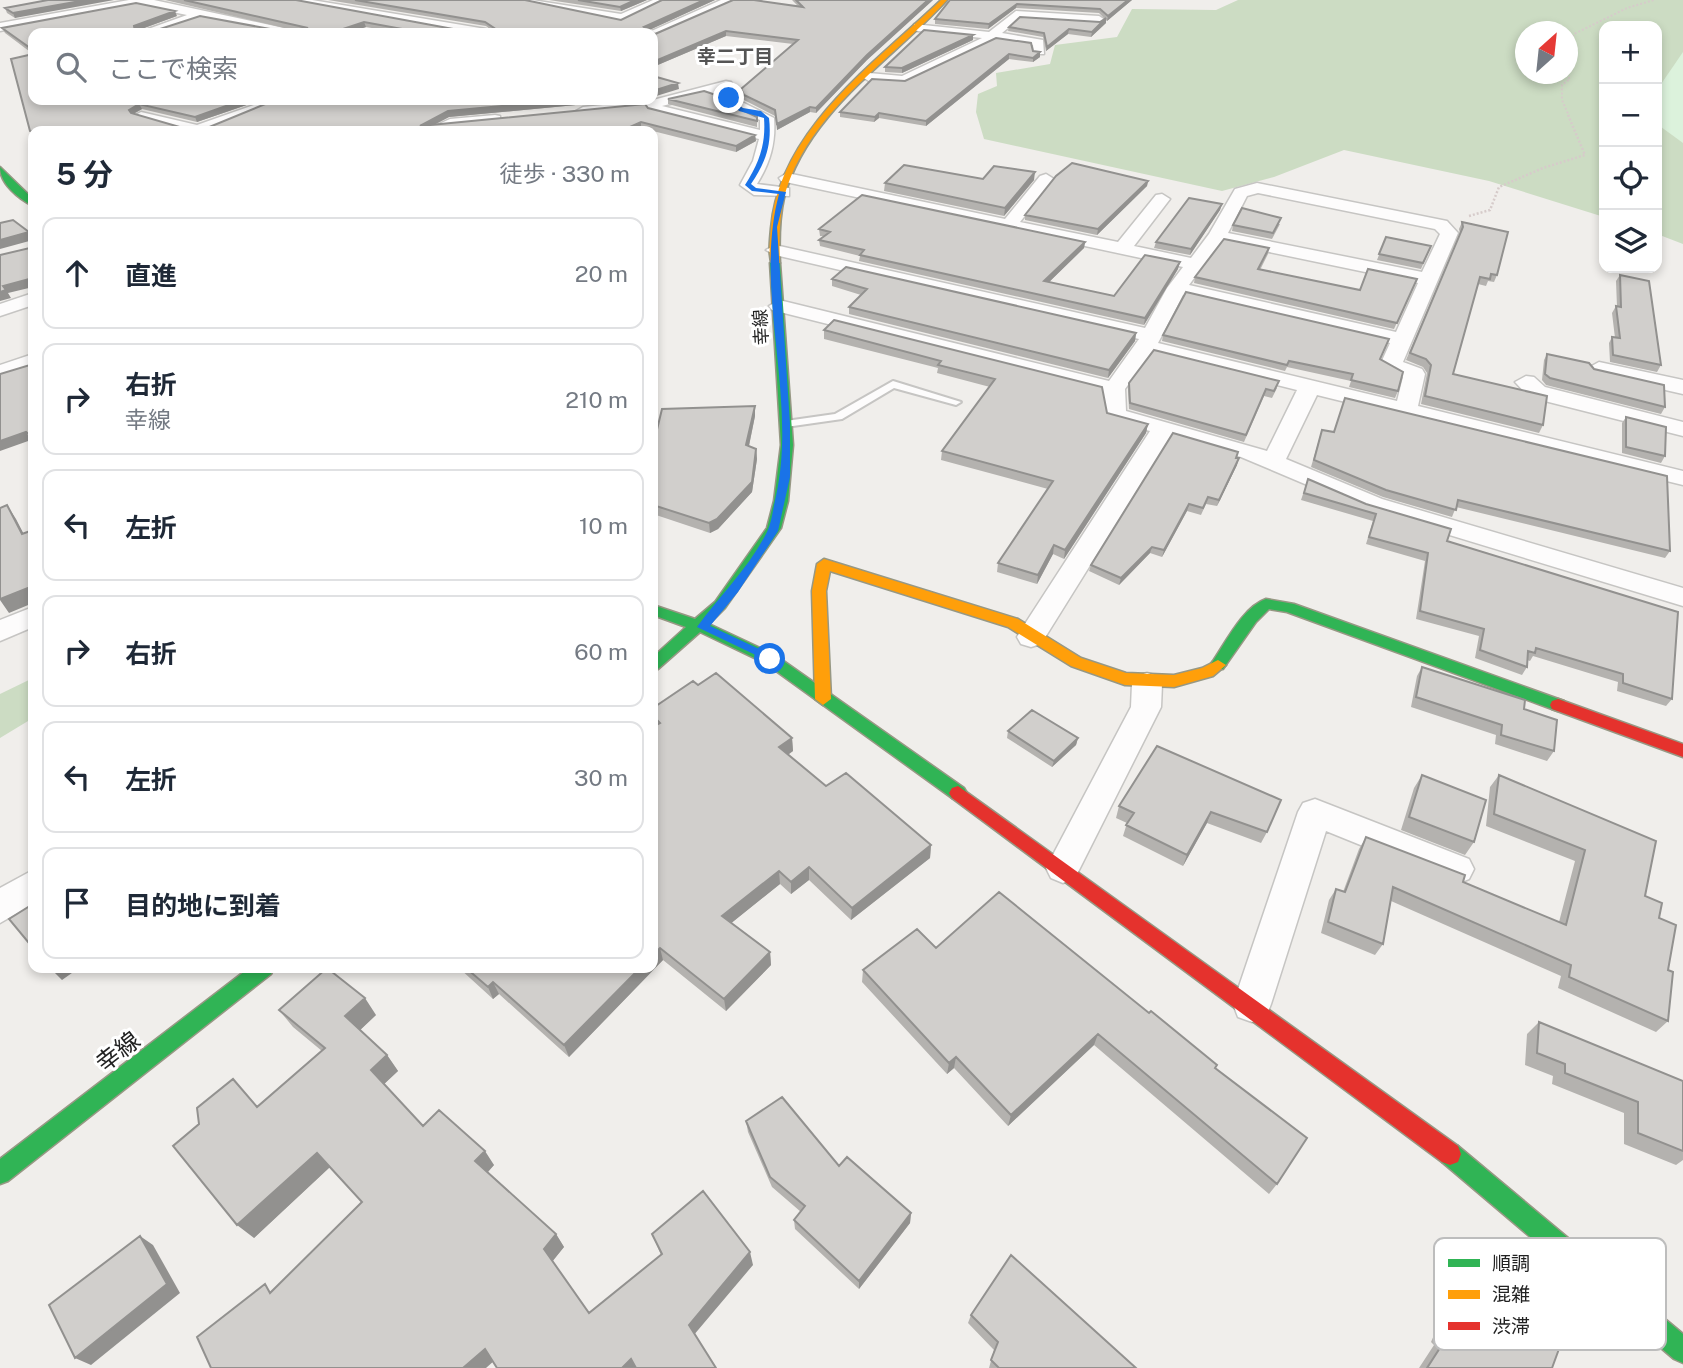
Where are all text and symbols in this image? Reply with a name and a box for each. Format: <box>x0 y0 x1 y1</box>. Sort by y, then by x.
north arrow <box>1515 21 1578 84</box>
map controls <box>1599 21 1662 273</box>
button: + <box>1599 21 1662 84</box>
search box <box>28 28 658 105</box>
district label: 幸二丁目 <box>697 45 773 67</box>
icon: search <box>52 48 90 86</box>
text: ここで検索 <box>108 53 238 84</box>
route end <box>713 82 744 113</box>
button: − <box>1599 84 1662 147</box>
button: locate <box>1599 147 1662 210</box>
text: 5 分 <box>56 156 113 192</box>
text: 徒歩 · 330 m <box>499 160 630 187</box>
button: layers <box>1599 210 1662 273</box>
icon: ahead <box>58 254 96 292</box>
text: 直進 <box>125 260 177 291</box>
text: 20 m <box>575 260 628 287</box>
street label: 幸線 <box>749 309 772 346</box>
text: 右折 <box>125 369 177 400</box>
icon: right <box>58 380 96 418</box>
text: 210 m <box>565 386 628 413</box>
text: 幸線 <box>125 406 171 433</box>
icon: left <box>58 506 96 544</box>
text: 左折 <box>125 512 177 543</box>
text: 10 m <box>579 512 628 539</box>
icon: right <box>58 632 96 670</box>
text: 右折 <box>125 638 177 669</box>
text: 60 m <box>574 638 628 665</box>
route start <box>754 643 785 674</box>
icon: left <box>58 758 96 796</box>
text: 左折 <box>125 764 177 795</box>
text: 30 m <box>574 764 628 791</box>
icon: arrive <box>58 884 96 922</box>
text: 目的地に到着 <box>125 890 281 921</box>
street label: 幸線 <box>90 1025 145 1077</box>
legend <box>1434 1238 1666 1350</box>
text: 順調 <box>1492 1252 1530 1274</box>
text: 混雑 <box>1492 1283 1530 1305</box>
text: 渋滞 <box>1492 1315 1530 1337</box>

